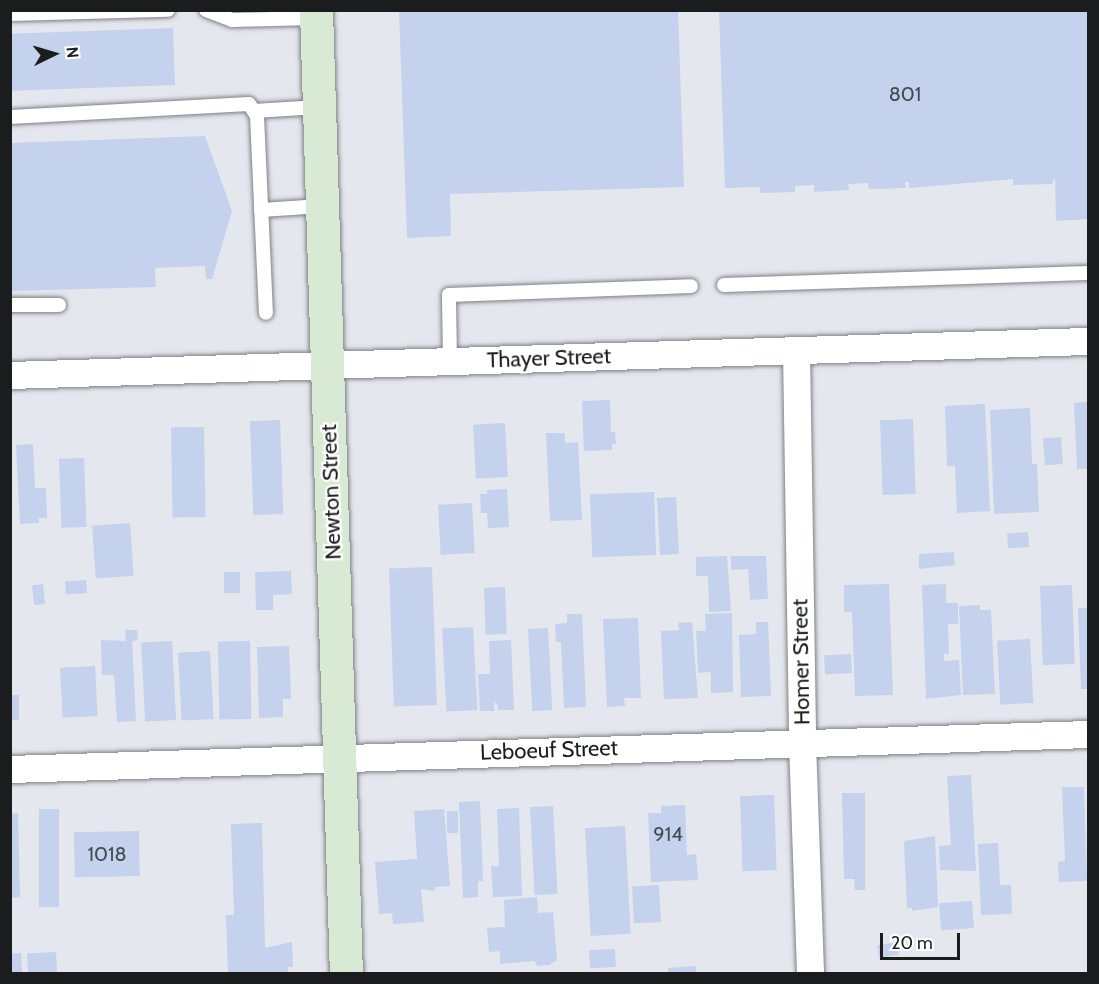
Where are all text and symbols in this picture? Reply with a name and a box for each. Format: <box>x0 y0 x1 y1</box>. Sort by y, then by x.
north arrow <box>24 24 84 84</box>
text: N <box>62 46 82 59</box>
house number: 801 <box>889 82 921 106</box>
street label: Thayer Street <box>486 343 612 373</box>
street label: Newton Street <box>315 424 347 560</box>
street label: Homer Street <box>787 599 815 725</box>
street label: Leboeuf Street <box>480 734 618 766</box>
house number: 914 <box>653 822 683 846</box>
house number: 1018 <box>87 842 127 866</box>
scale bar <box>883 921 962 959</box>
text: 20 m <box>891 932 933 954</box>

